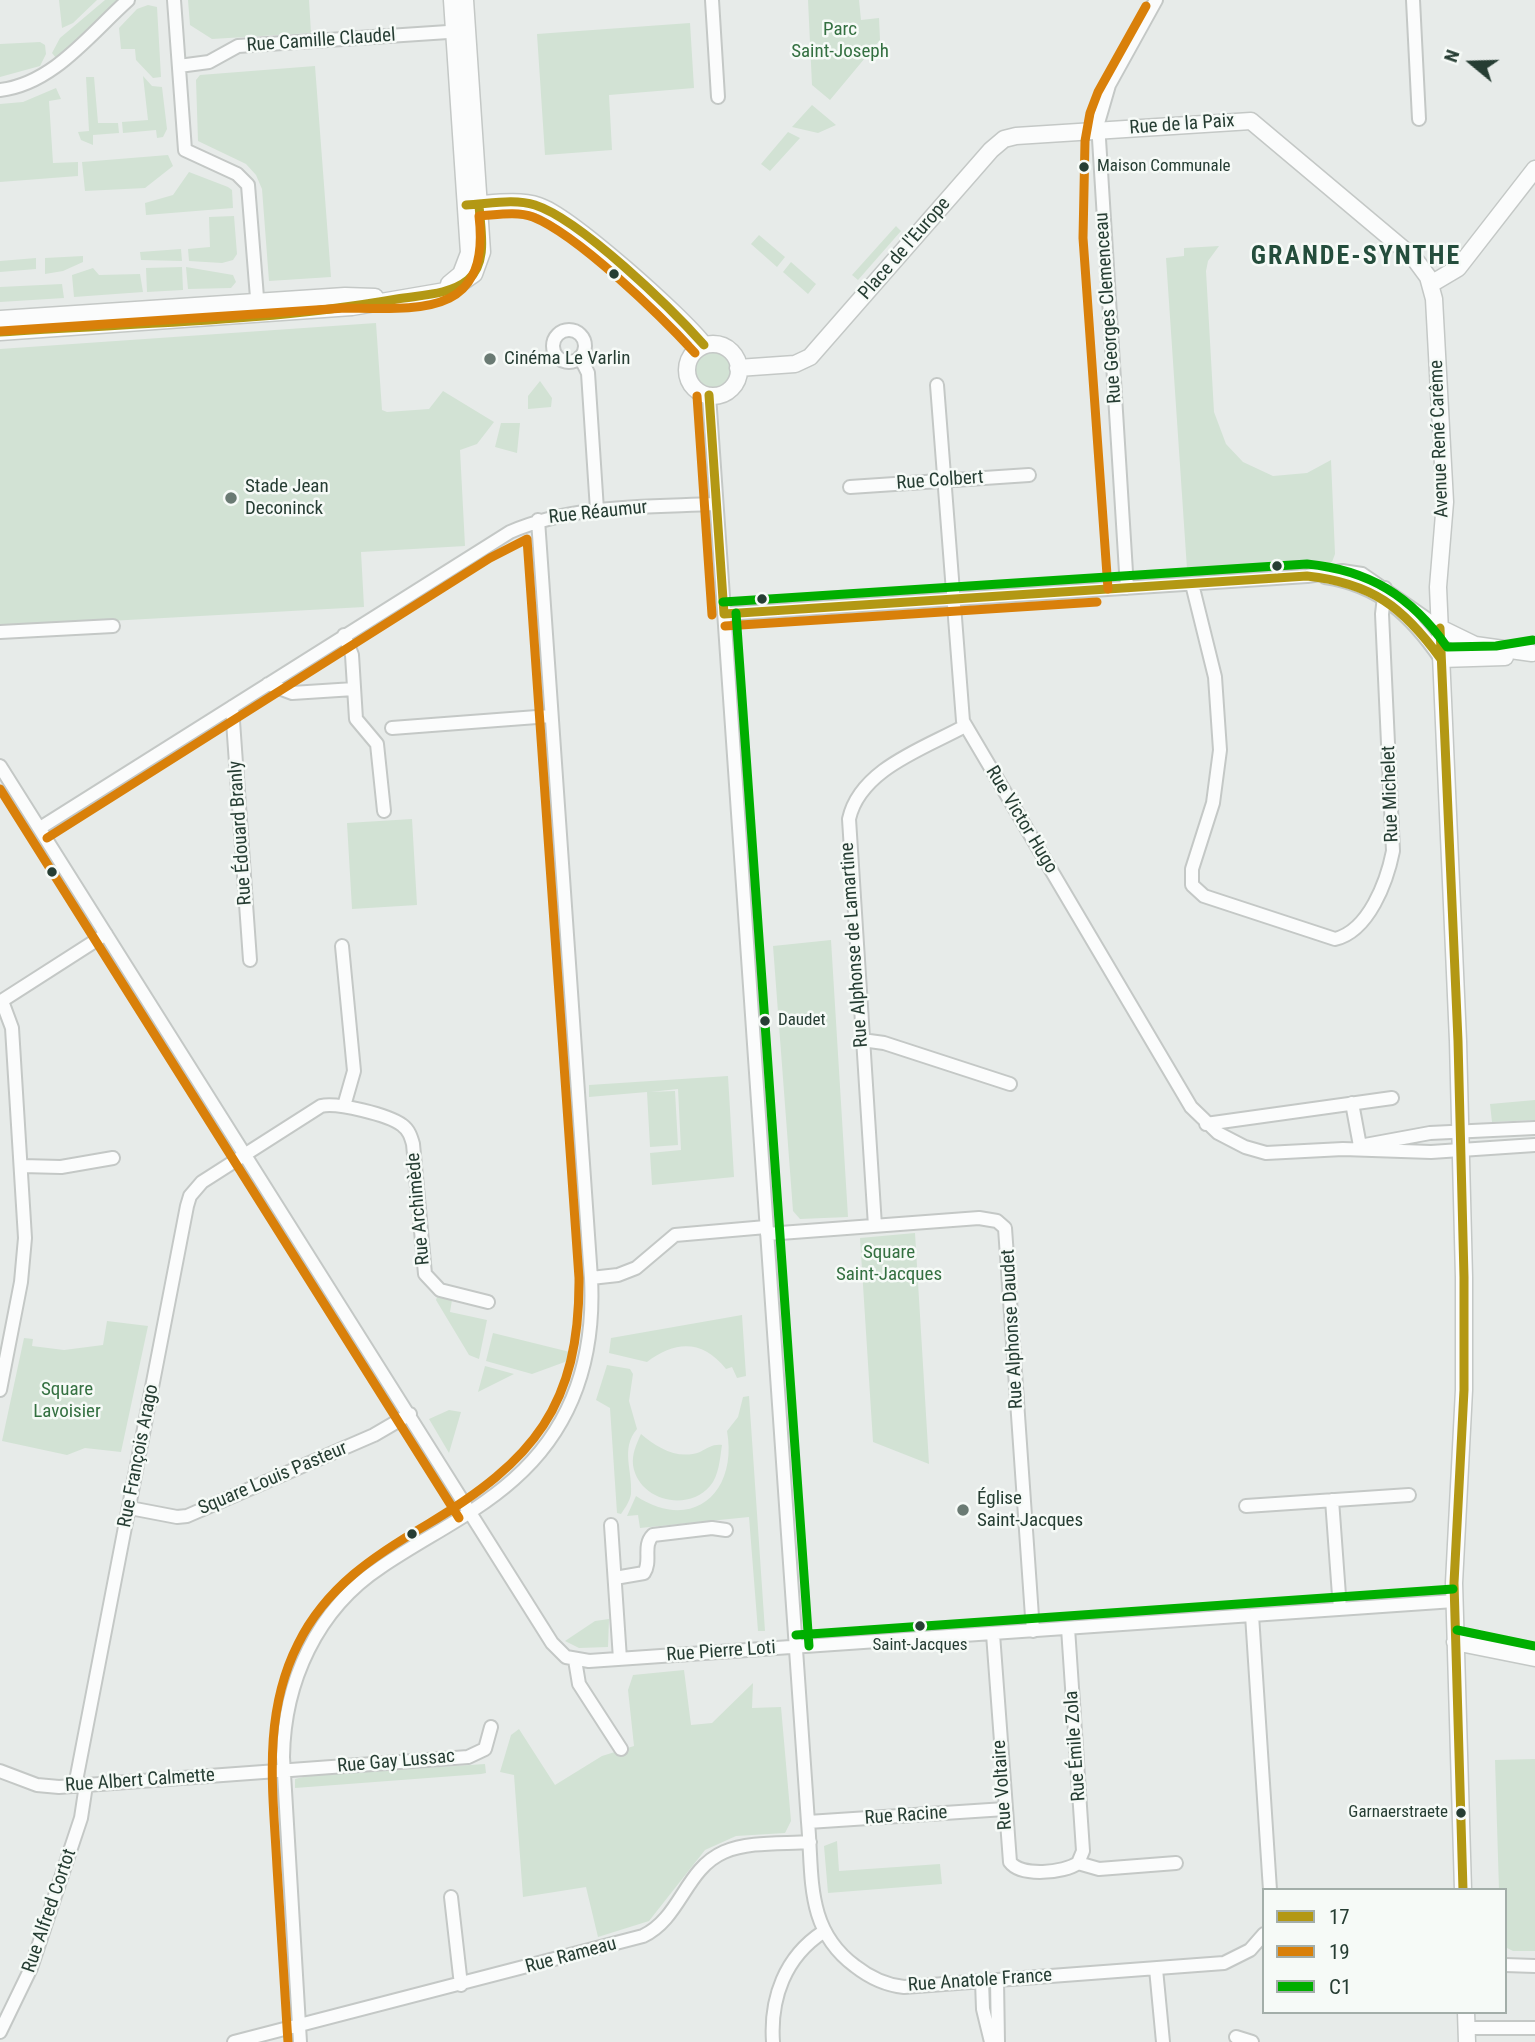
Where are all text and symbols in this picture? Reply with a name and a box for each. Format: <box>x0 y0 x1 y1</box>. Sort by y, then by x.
park label: Parc Saint-Joseph <box>791 19 889 63</box>
street label: Rue Camille Claudel <box>246 24 396 58</box>
north arrow <box>1437 28 1507 98</box>
text: N <box>1439 47 1464 65</box>
street label: Rue de la Paix <box>1129 110 1235 140</box>
place label: Maison Communale <box>1097 157 1231 177</box>
marker: Maison Communale <box>1077 160 1091 174</box>
street label: Place de l'Europe <box>854 193 956 305</box>
street label: Rue Georges Clemenceau <box>1091 212 1127 404</box>
district label: GRANDE-SYNTHE <box>1252 241 1460 273</box>
unlabelled marker <box>607 267 621 281</box>
place label: Cinéma Le Varlin <box>504 348 630 370</box>
marker: Cinéma Le Varlin <box>482 351 498 367</box>
street label: Avenue René Carême <box>1426 360 1454 518</box>
street label: Rue Colbert <box>896 467 984 495</box>
place label: Stade Jean Deconinck <box>245 476 329 520</box>
marker: Stade Jean Deconinck <box>223 490 239 506</box>
street label: Rue Réaumur <box>548 496 648 530</box>
unlabelled marker <box>1270 559 1284 573</box>
unlabelled marker <box>755 592 769 606</box>
street label: Rue Michelet <box>1378 745 1404 843</box>
street label: Rue Édouard Branly <box>225 760 257 906</box>
street label: Rue Victor Hugo <box>980 762 1062 878</box>
street label: Rue Alphonse de Lamartine <box>836 842 874 1048</box>
unlabelled marker <box>45 865 59 879</box>
place label: Daudet <box>778 1011 825 1031</box>
marker: Daudet <box>758 1014 772 1028</box>
street label: Rue Archimède <box>403 1152 435 1266</box>
park label: Square Saint-Jacques <box>836 1242 942 1286</box>
street label: Rue Alphonse Daudet <box>997 1248 1029 1410</box>
park label: Square Lavoisier <box>33 1379 101 1423</box>
street label: Rue François Arago <box>114 1383 164 1529</box>
street label: Square Louis Pasteur <box>195 1437 351 1521</box>
place label: Église Saint-Jacques <box>977 1488 1083 1532</box>
marker: Église Saint-Jacques <box>955 1502 971 1518</box>
unlabelled marker <box>405 1527 419 1541</box>
marker: Saint-Jacques <box>913 1619 927 1633</box>
place label: Saint-Jacques <box>872 1636 968 1656</box>
street label: Rue Pierre Loti <box>666 1637 776 1667</box>
street label: Rue Émile Zola <box>1061 1690 1091 1802</box>
street label: Rue Voltaire <box>988 1739 1018 1831</box>
street label: Rue Gay Lussac <box>336 1746 456 1778</box>
street label: Rue Albert Calmette <box>64 1764 216 1798</box>
street label: Rue Racine <box>864 1802 948 1830</box>
place label: Garnaerstraete <box>1348 1803 1448 1823</box>
marker: Garnaerstraete <box>1454 1806 1468 1820</box>
street label: Rue Alfred Cortot <box>18 1846 82 1976</box>
legend <box>1262 1888 1507 2014</box>
text: 17 <box>1329 1905 1350 1929</box>
street label: Rue Rameau <box>523 1933 619 1979</box>
text: 19 <box>1329 1940 1350 1964</box>
street label: Rue Anatole France <box>907 1965 1053 1997</box>
text: C1 <box>1329 1975 1351 1999</box>

